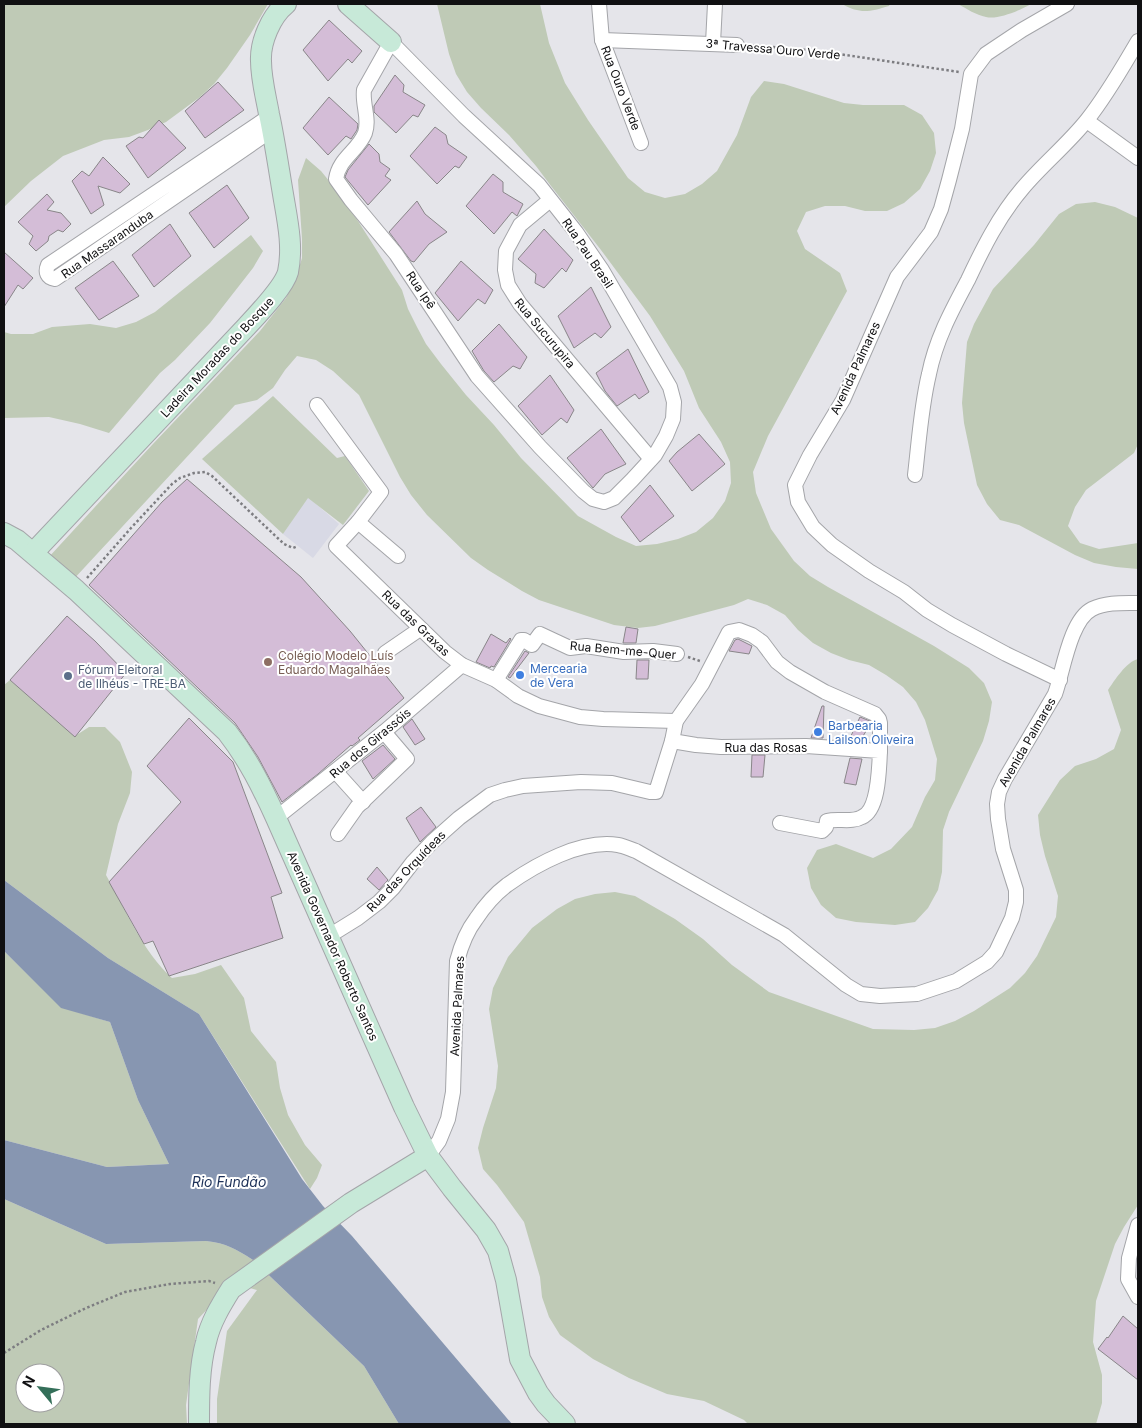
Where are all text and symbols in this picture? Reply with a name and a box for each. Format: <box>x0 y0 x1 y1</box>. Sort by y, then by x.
street label: 3ª Travessa Ouro Verde <box>705 36 841 62</box>
street label: Rua Ouro Verde <box>598 44 644 132</box>
street label: Rua Massaranduba <box>58 207 156 281</box>
street label: Rua Pau Brasil <box>559 215 617 291</box>
street label: Rua Ipê <box>403 268 439 312</box>
street label: Ladeira Moradas do Bosque <box>157 294 277 420</box>
street label: Rua Sucurupira <box>511 295 579 371</box>
street label: Avenida Palmares <box>827 319 883 417</box>
street label: Rua das Graxas <box>379 587 453 659</box>
street label: Rua Bem-me-Quer <box>569 638 677 662</box>
place label: Colégio Modelo Luís Eduardo Magalhães <box>278 648 394 677</box>
marker: Colégio Modelo Luís Eduardo Magalhães <box>262 656 274 668</box>
place label: Mercearia de Vera <box>530 661 587 690</box>
place label: Fórum Eleitoral de Ilhéus - TRE-BA <box>78 662 186 691</box>
marker: Mercearia de Vera <box>514 669 526 681</box>
marker: Fórum Eleitoral de Ilhéus - TRE-BA <box>62 670 74 682</box>
street label: Avenida Palmares <box>995 695 1059 789</box>
street label: Rua dos Girassóis <box>326 705 414 781</box>
place label: Barbearia Lailson Oliveira <box>828 718 914 747</box>
marker: Barbearia Lailson Oliveira <box>812 726 824 738</box>
street label: Rua das Rosas <box>725 740 807 755</box>
street label: Rua das Orquídeas <box>363 827 449 915</box>
street label: Avenida Governador Roberto Santos <box>284 849 382 1043</box>
street label: Avenida Palmares <box>447 955 467 1057</box>
water label: Rio Fundão <box>192 1173 266 1190</box>
north arrow <box>15 1363 65 1413</box>
text: N <box>18 1373 38 1390</box>

